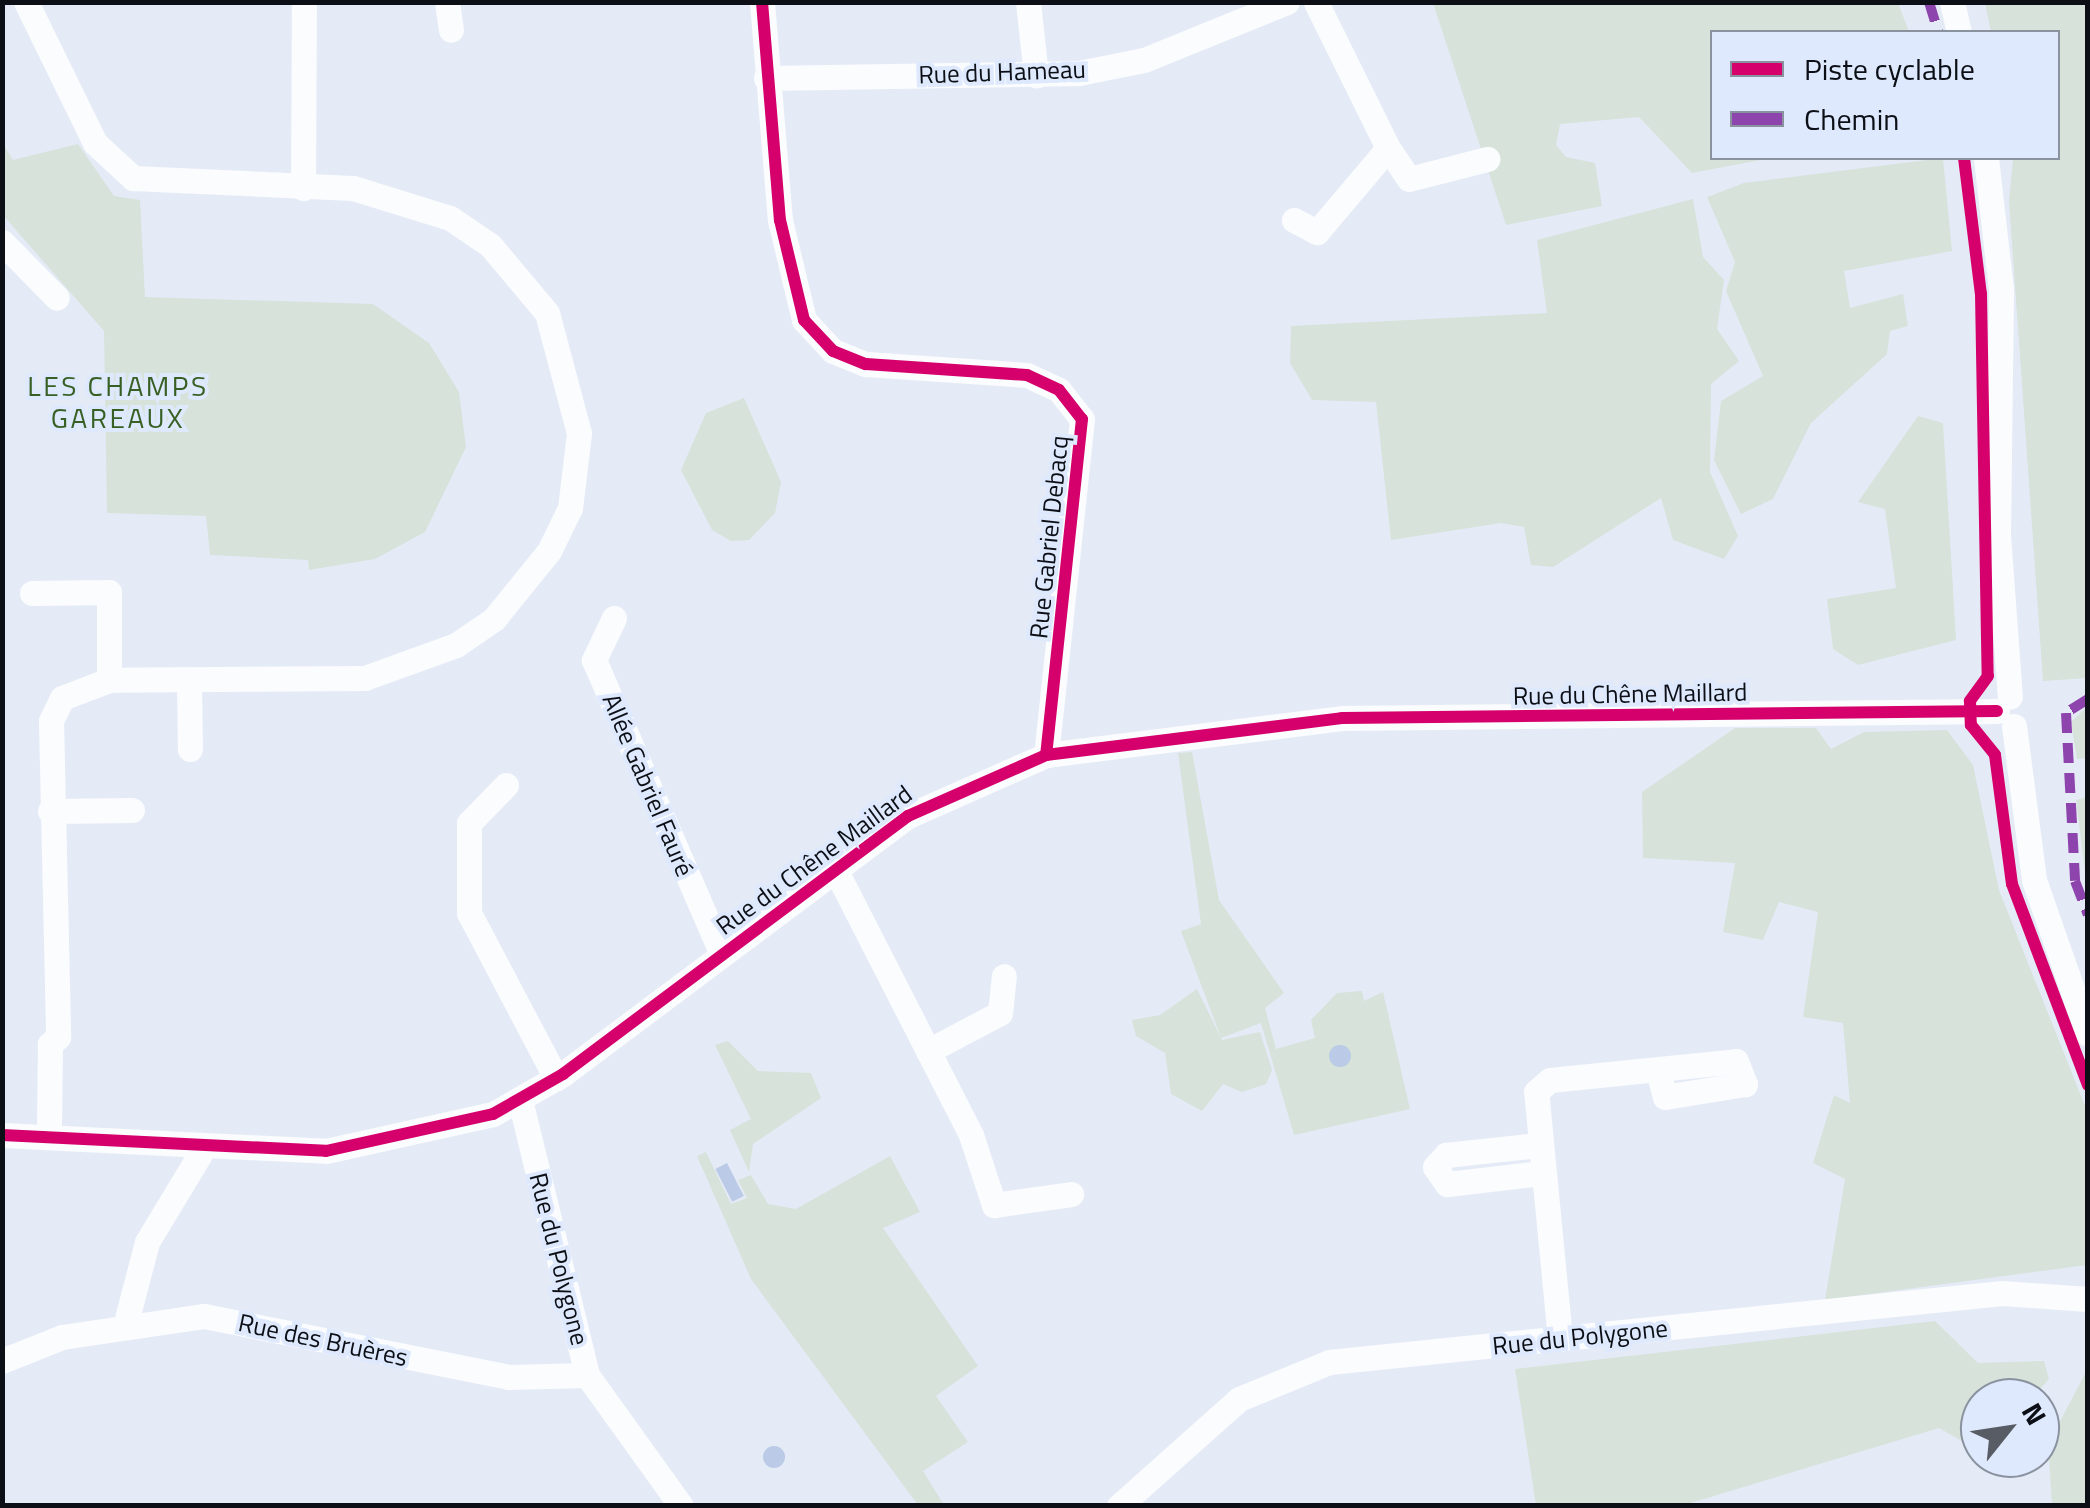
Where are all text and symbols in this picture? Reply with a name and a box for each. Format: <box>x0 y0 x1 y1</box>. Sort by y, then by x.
legend <box>1710 30 2060 160</box>
text: Piste cyclable <box>1804 46 1975 92</box>
street label: Rue du Hameau <box>918 54 1086 90</box>
text: Chemin <box>1804 96 1899 142</box>
district label: LES CHAMPS GAREAUX <box>27 369 209 435</box>
street label: Rue Gabriel Debacq <box>1023 434 1075 640</box>
street label: Rue du Chêne Maillard <box>1512 677 1748 711</box>
street label: Allée Gabriel Fauré <box>596 689 700 881</box>
street label: Rue du Chêne Maillard <box>710 779 918 941</box>
street label: Rue du Polygone <box>523 1170 595 1348</box>
street label: Rue des Bruères <box>236 1307 410 1373</box>
street label: Rue du Polygone <box>1491 1313 1669 1361</box>
north arrow <box>1960 1378 2060 1478</box>
text: N <box>2011 1395 2058 1433</box>

